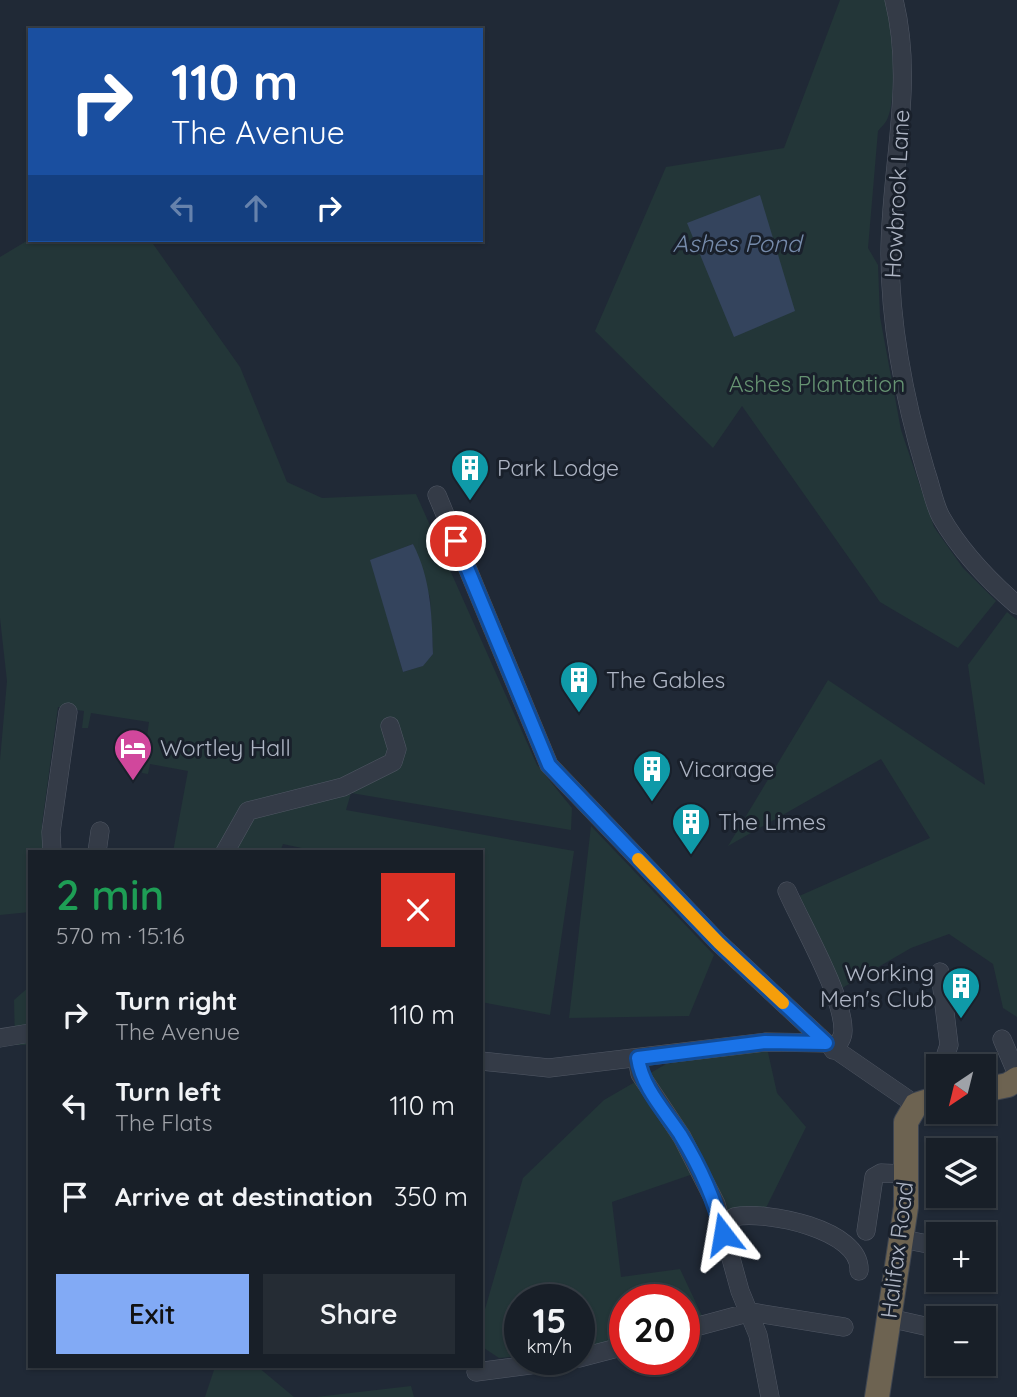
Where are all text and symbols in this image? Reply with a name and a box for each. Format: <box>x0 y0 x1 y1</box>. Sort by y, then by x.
text: 110 m <box>171 51 298 112</box>
icon: right <box>56 56 147 147</box>
street label: Howbrook Lane <box>878 109 915 279</box>
text: The Avenue <box>171 112 345 152</box>
icon: left <box>164 189 202 227</box>
icon: ahead <box>237 189 275 227</box>
icon: right <box>310 189 348 227</box>
water label: Ashes Pond <box>673 228 805 258</box>
park label: Ashes Plantation <box>729 369 905 398</box>
building icon: Park Lodge <box>449 447 491 502</box>
place label: Park Lodge <box>497 453 619 482</box>
pin <box>426 511 486 571</box>
icon: arrive <box>437 522 475 560</box>
building icon: The Gables <box>558 659 600 714</box>
place label: The Gables <box>606 665 725 694</box>
hotel icon: Wortley Hall <box>112 727 154 782</box>
place label: Wortley Hall <box>160 733 291 762</box>
building icon: Vicarage <box>631 748 673 803</box>
place label: Vicarage <box>679 754 774 783</box>
building icon: The Limes <box>670 801 712 856</box>
place label: The Limes <box>718 807 826 836</box>
text: 2 min <box>56 868 164 921</box>
button: close <box>381 873 455 947</box>
text: 570 m · 15:16 <box>56 921 185 950</box>
place label: Working Men's Club <box>820 958 934 1013</box>
building icon: Working Men's Club <box>940 965 982 1020</box>
text: Turn right <box>115 984 237 1017</box>
icon: right <box>56 996 94 1034</box>
text: 110 m <box>389 998 455 1031</box>
text: The Avenue <box>115 1017 240 1046</box>
north arrow <box>926 1054 996 1124</box>
map controls <box>926 1054 996 1376</box>
text: Turn left <box>115 1075 222 1108</box>
icon: left <box>56 1087 94 1125</box>
text: 110 m <box>389 1089 455 1122</box>
text: The Flats <box>115 1108 213 1137</box>
button: layers <box>926 1138 996 1208</box>
icon: arrive <box>56 1178 94 1216</box>
text: Arrive at destination <box>115 1180 373 1213</box>
text: 350 m <box>394 1180 468 1213</box>
street label: Halifax Road <box>874 1180 919 1320</box>
position arrow <box>686 1197 760 1271</box>
button: + <box>926 1222 996 1292</box>
button: Exit <box>56 1274 249 1354</box>
button: Share <box>263 1274 455 1354</box>
speed limit sign: 20 <box>609 1284 700 1375</box>
text: 15 <box>533 1298 566 1342</box>
button: − <box>926 1306 996 1376</box>
text: km/h <box>527 1335 572 1358</box>

